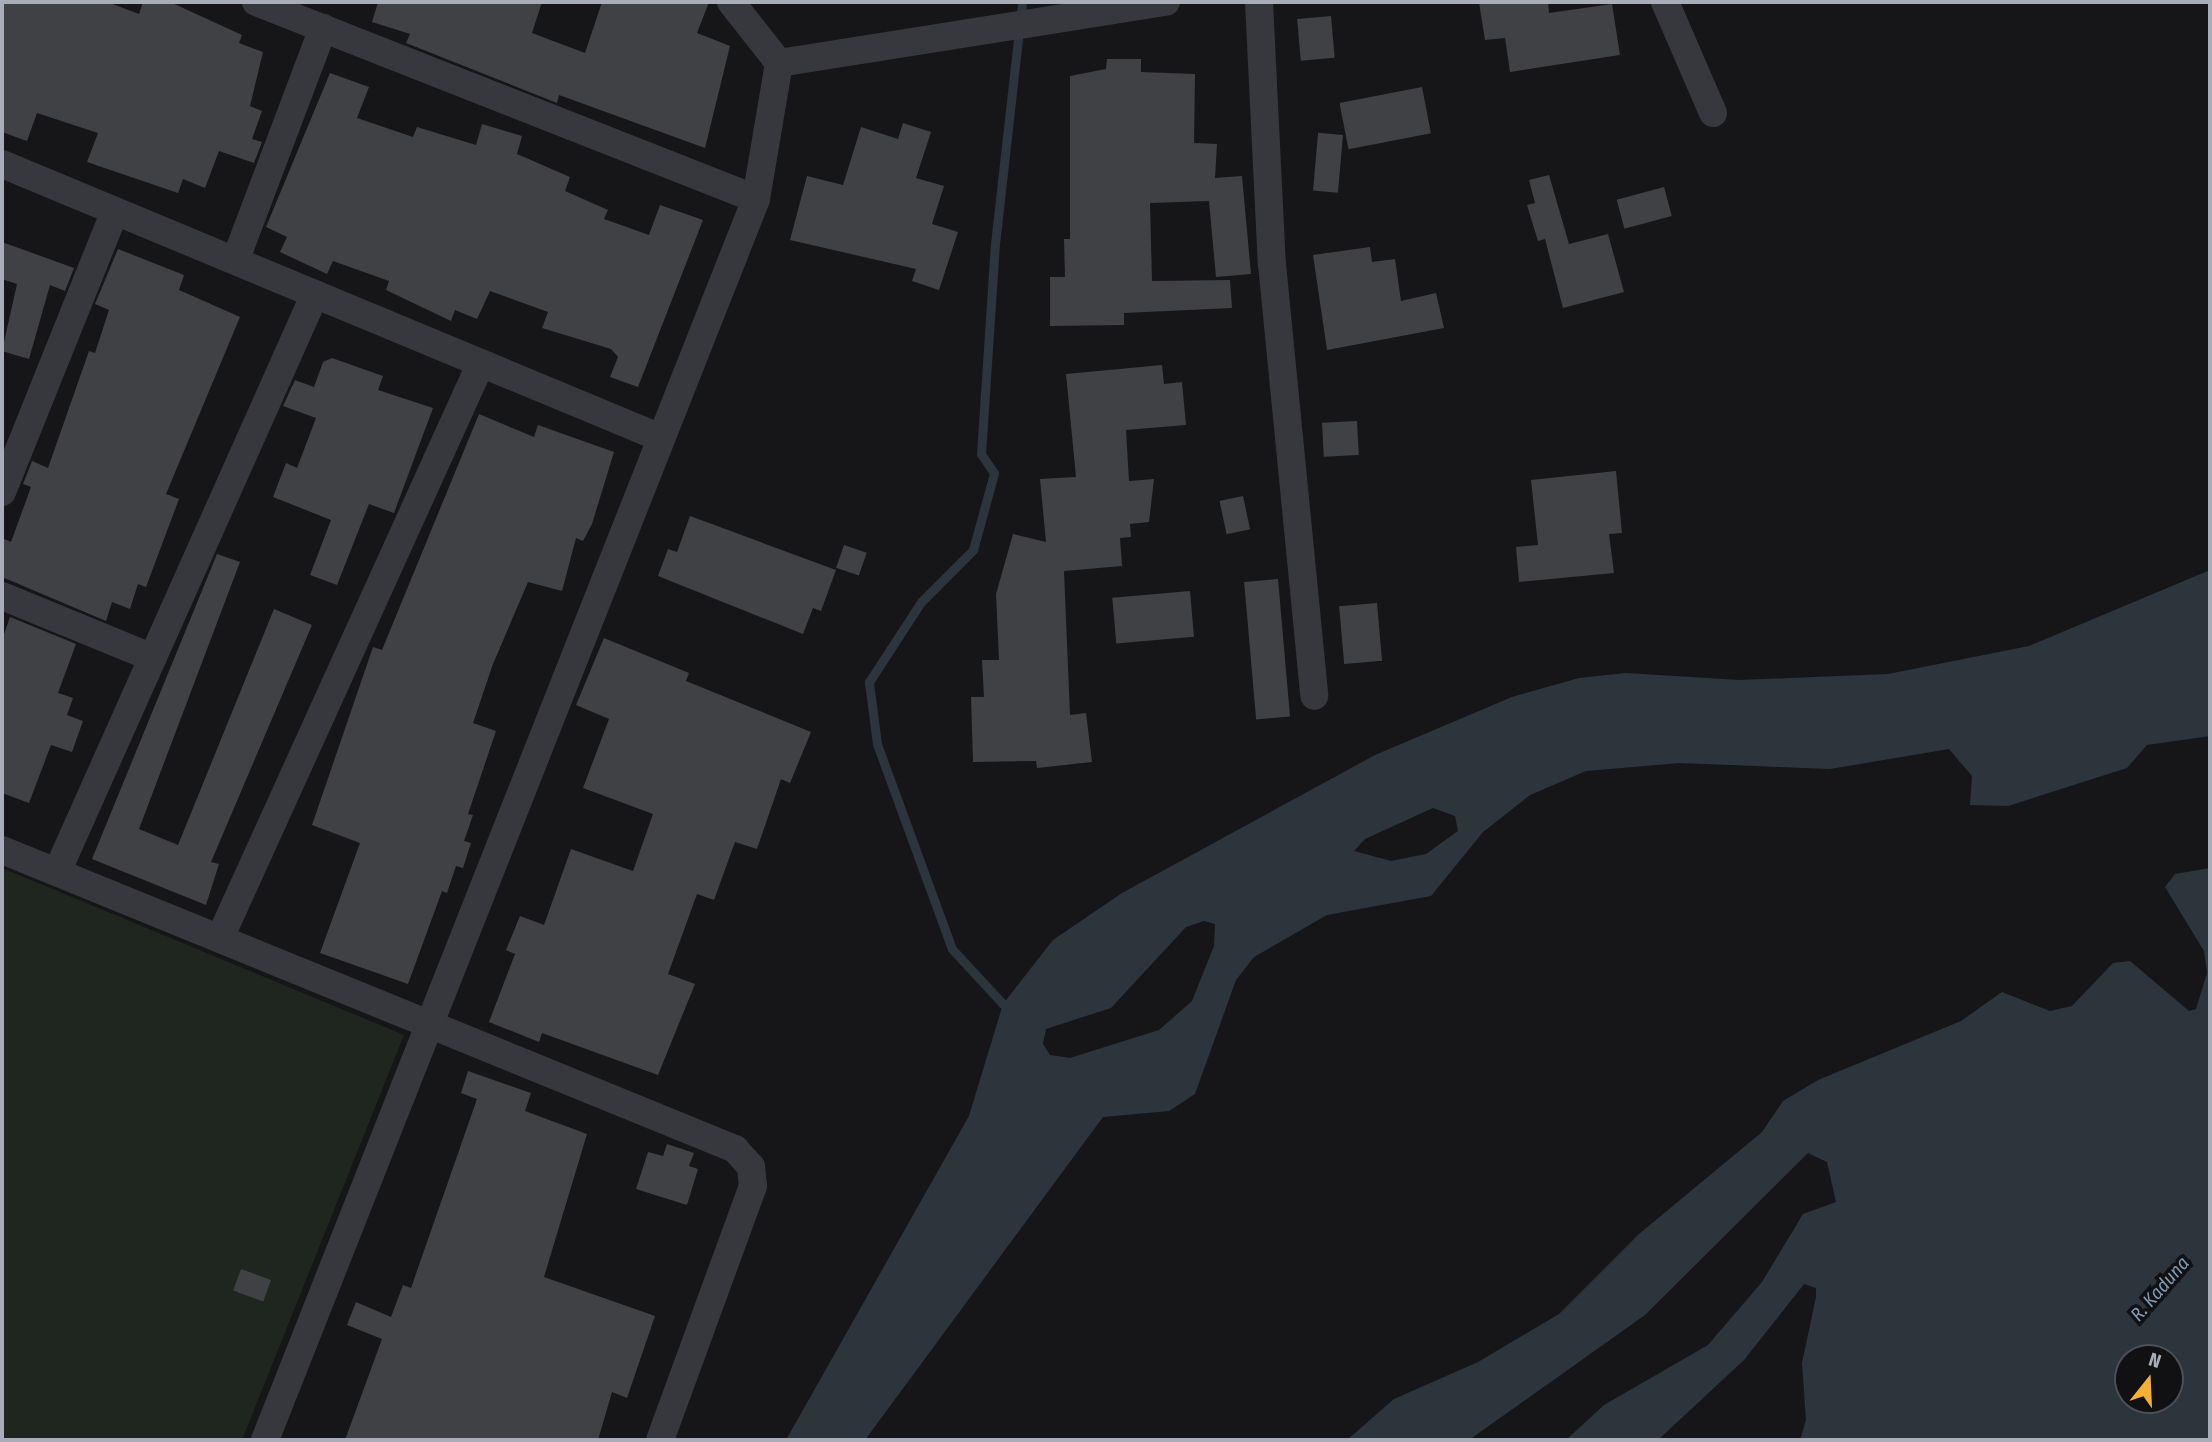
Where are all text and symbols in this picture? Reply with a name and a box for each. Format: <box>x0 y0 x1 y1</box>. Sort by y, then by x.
water label: R. Kaduna <box>2126 1252 2194 1326</box>
north arrow <box>2114 1344 2184 1414</box>
text: N <box>2146 1348 2164 1373</box>

